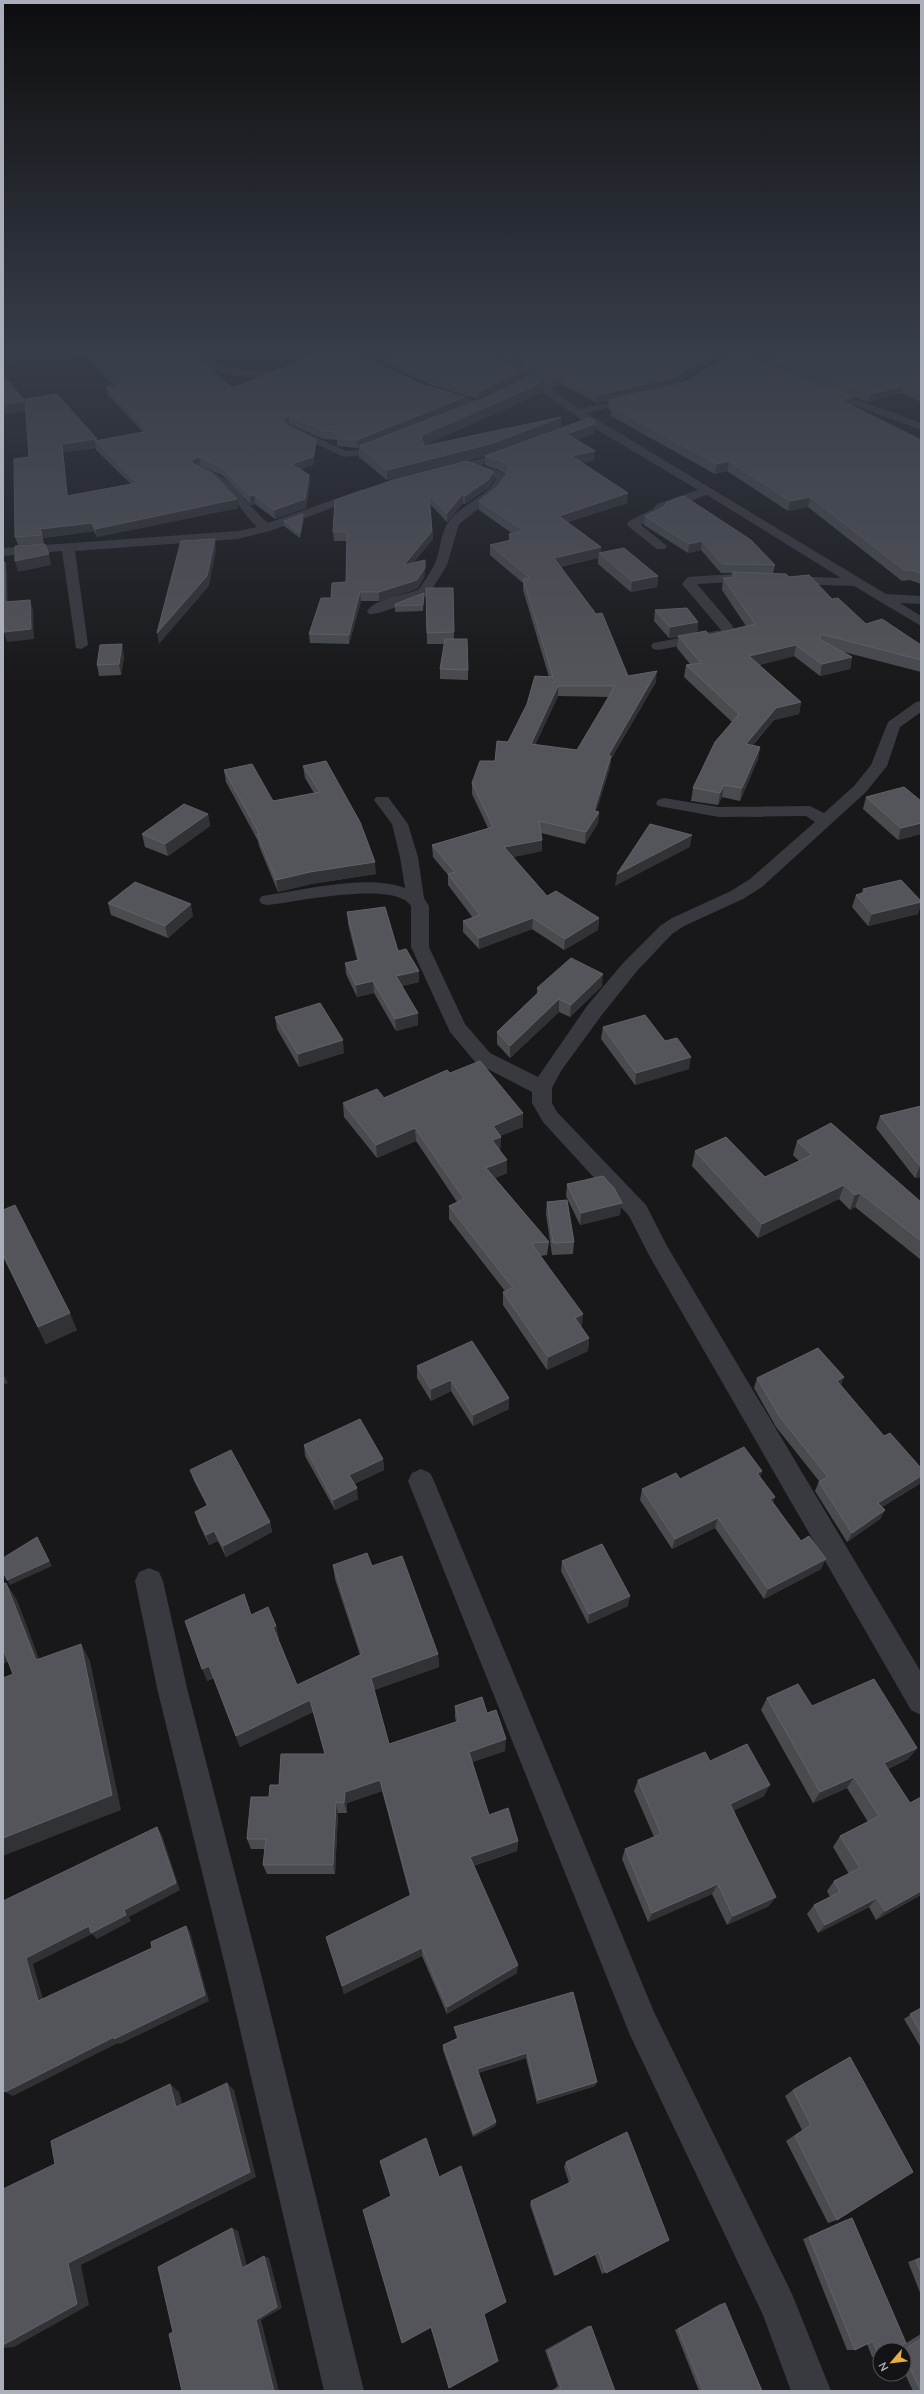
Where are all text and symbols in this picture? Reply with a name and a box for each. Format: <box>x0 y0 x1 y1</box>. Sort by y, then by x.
north arrow <box>872 2342 912 2382</box>
text: N <box>875 2359 892 2374</box>

